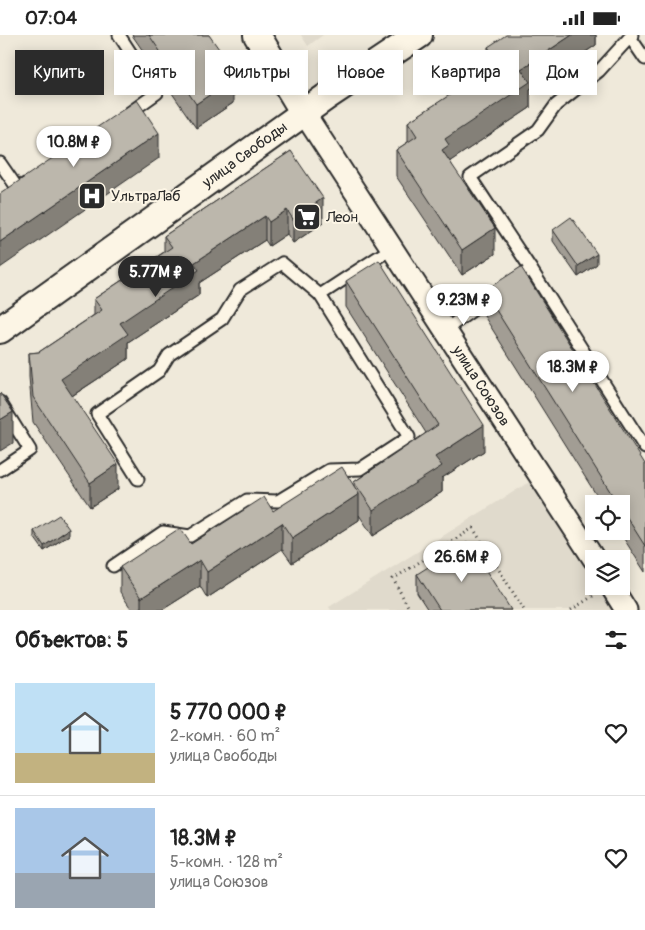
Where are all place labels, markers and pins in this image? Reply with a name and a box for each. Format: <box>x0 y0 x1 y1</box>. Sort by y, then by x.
pin: 10.8M ₽ <box>28 125 120 168</box>
hospital icon: УльтраЛаб <box>77 181 107 211</box>
place label: УльтраЛаб <box>111 187 181 206</box>
supermarket icon: Леон <box>292 202 322 232</box>
place label: Леон <box>325 208 358 227</box>
pin: 5.77M ₽ <box>110 255 202 298</box>
pin: 9.23M ₽ <box>418 283 510 326</box>
pin: 18.3M ₽ <box>527 351 619 393</box>
pin: 26.6M ₽ <box>416 541 508 583</box>

